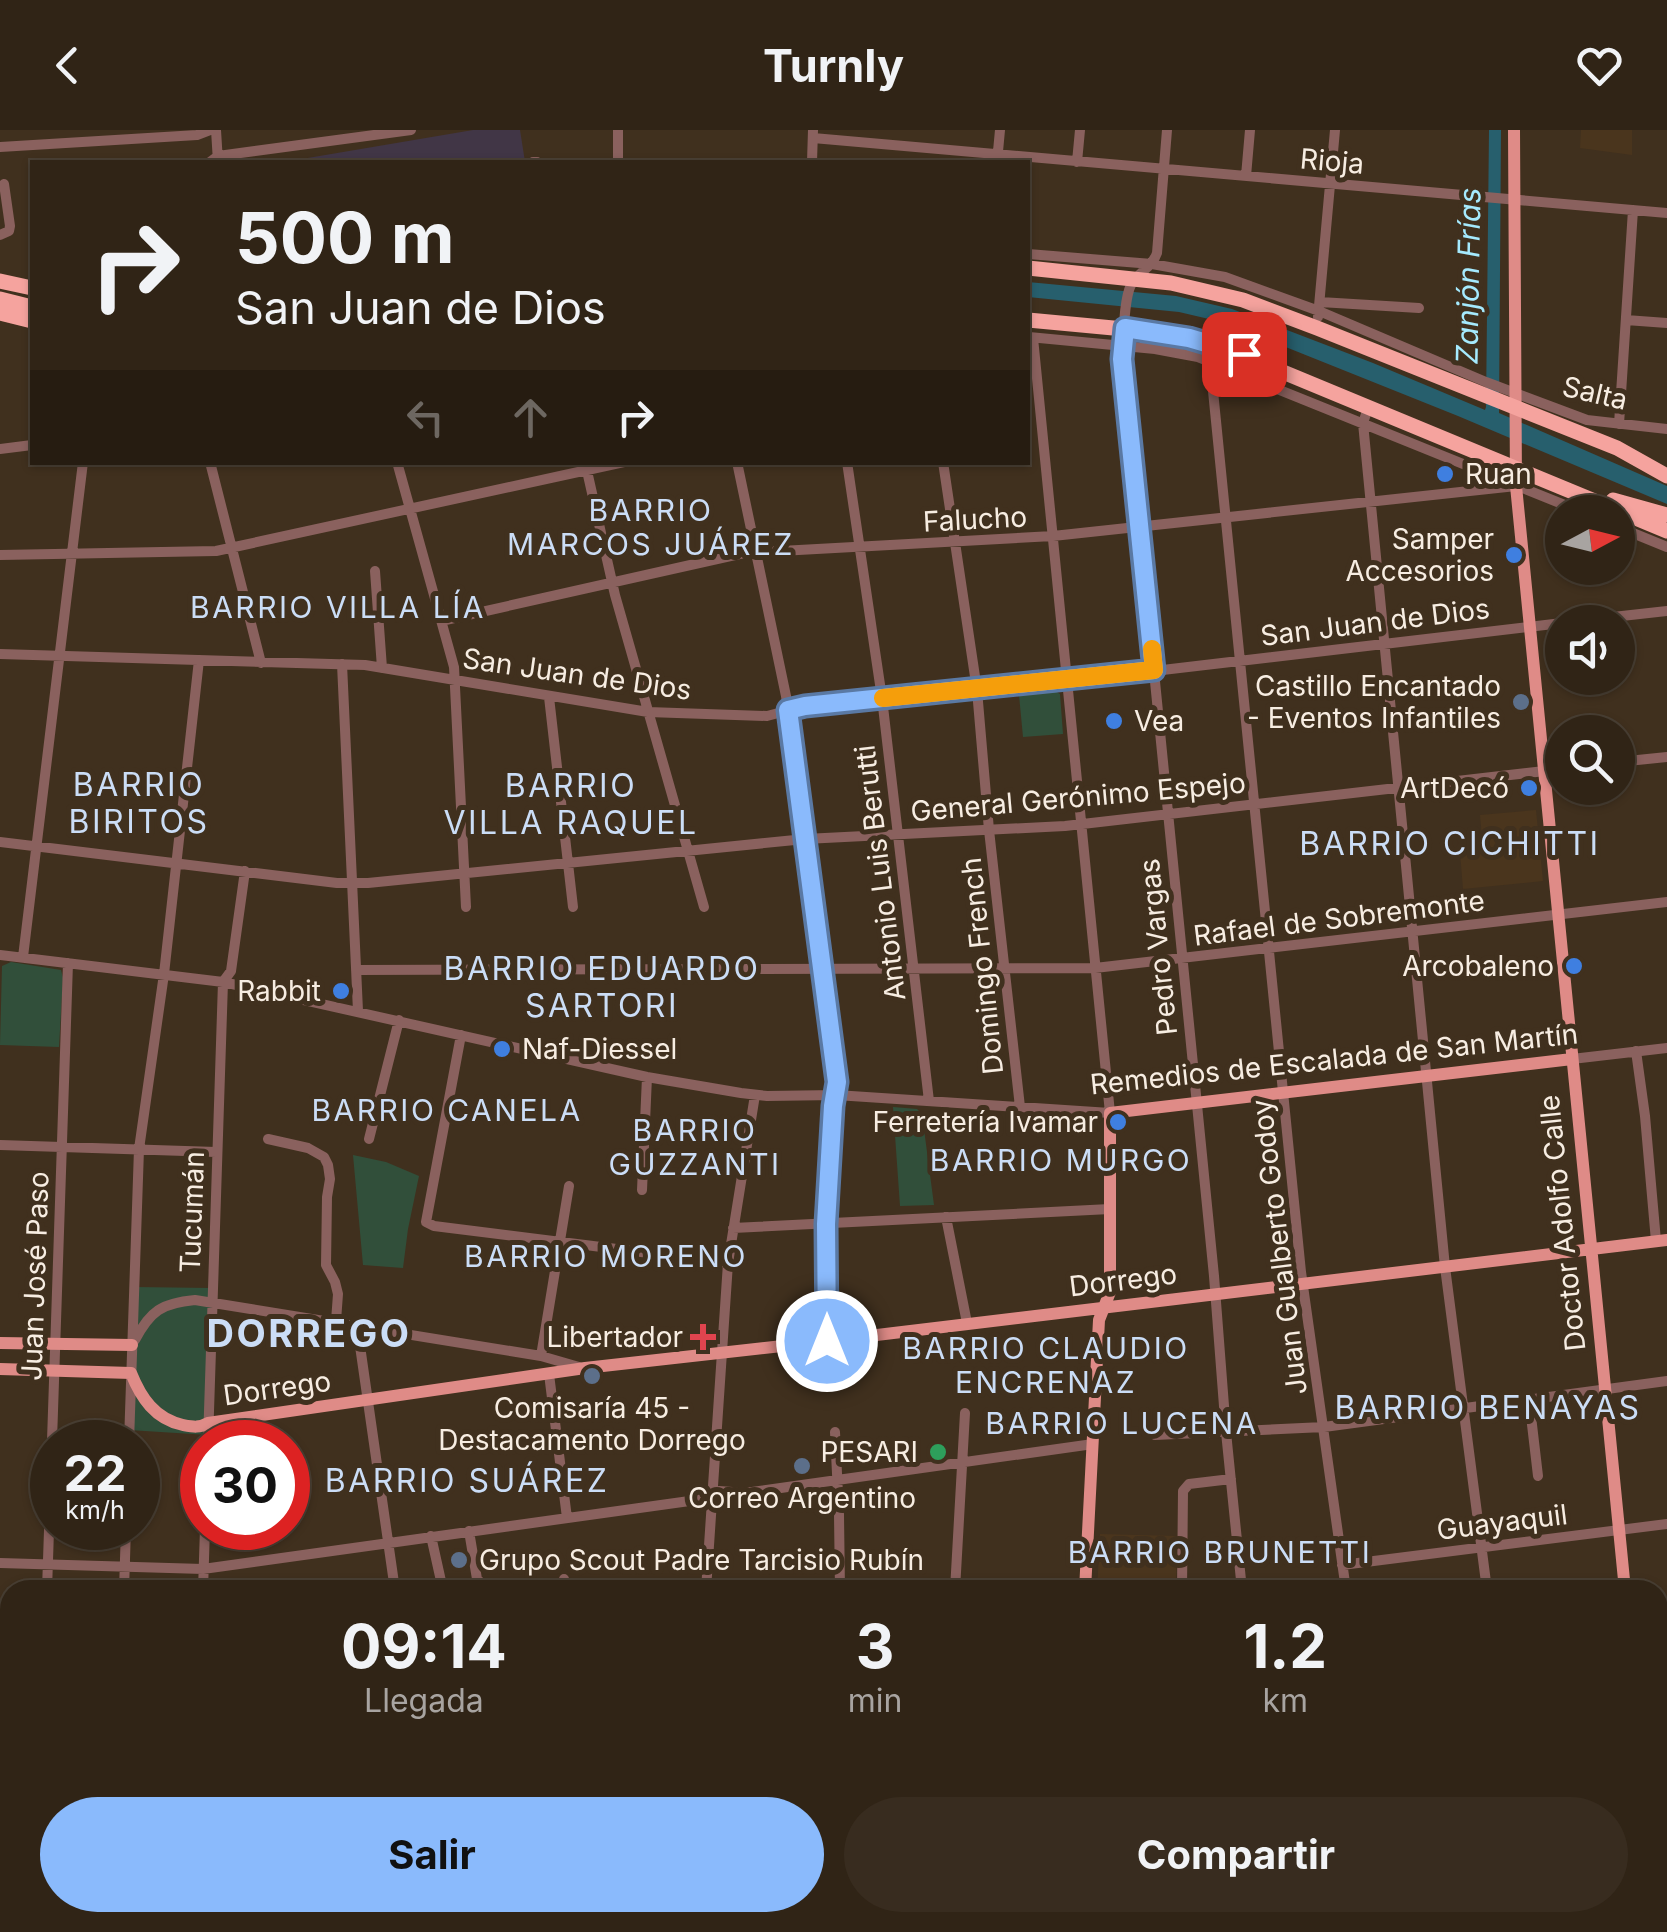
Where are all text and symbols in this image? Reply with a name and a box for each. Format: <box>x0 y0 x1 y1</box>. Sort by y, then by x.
icon: back <box>40 38 95 93</box>
text: Turnly <box>763 38 904 93</box>
icon: heart <box>1572 38 1627 93</box>
street label: Rioja <box>1299 141 1365 181</box>
water label: Zanjón Frías <box>1448 187 1488 365</box>
text: 500 m <box>235 195 455 280</box>
icon: right <box>70 200 200 330</box>
text: San Juan de Dios <box>235 280 606 335</box>
pin <box>1202 312 1287 397</box>
icon: arrive <box>1217 327 1272 382</box>
street label: Salta <box>1559 369 1631 417</box>
icon: left <box>398 390 453 445</box>
icon: ahead <box>503 390 558 445</box>
icon: right <box>608 390 663 445</box>
place label: Ruan <box>1465 457 1532 491</box>
marker: Ruan <box>1434 463 1456 485</box>
district label: BARRIO MARCOS JUÁREZ <box>507 492 795 562</box>
north arrow <box>1545 495 1635 585</box>
map controls <box>1545 495 1635 805</box>
street label: Falucho <box>922 499 1028 539</box>
place label: Samper Accesorios <box>1345 522 1494 588</box>
marker: Samper Accesorios <box>1503 544 1525 566</box>
district label: BARRIO VILLA LÍA <box>190 589 486 625</box>
street label: San Juan de Dios <box>1258 591 1492 653</box>
button: sound <box>1545 605 1635 695</box>
street label: San Juan de Dios <box>460 641 694 707</box>
place label: Castillo Encantado - Eventos Infantiles <box>1247 669 1501 735</box>
marker: Castillo Encantado - Eventos Infantiles <box>1510 691 1532 713</box>
place label: Vea <box>1134 704 1184 738</box>
marker: Vea <box>1103 710 1125 732</box>
button: search <box>1545 715 1635 805</box>
street label: Antonio Luis Berutti <box>847 743 913 1003</box>
district label: BARRIO BIRITOS <box>69 765 209 841</box>
street label: General Gerónimo Espejo <box>909 765 1247 829</box>
district label: BARRIO VILLA RAQUEL <box>443 766 699 842</box>
place label: ArtDecó <box>1400 771 1509 805</box>
marker: ArtDecó <box>1518 777 1540 799</box>
district label: BARRIO CICHITTI <box>1299 824 1601 863</box>
street label: Domingo French <box>954 856 1010 1076</box>
street label: Pedro Vargas <box>1132 857 1184 1037</box>
street label: Rafael de Sobremonte <box>1192 883 1486 953</box>
district label: BARRIO EDUARDO SARTORI <box>443 949 761 1025</box>
place label: Arcobaleno <box>1402 949 1554 983</box>
marker: Arcobaleno <box>1563 955 1585 977</box>
place label: Rabbit <box>237 974 321 1008</box>
marker: Rabbit <box>330 980 352 1002</box>
street label: Remedios de Escalada de San Martín <box>1088 1016 1580 1102</box>
place label: Naf-Diessel <box>522 1032 677 1066</box>
marker: Naf-Diessel <box>491 1038 513 1060</box>
district label: BARRIO CANELA <box>311 1092 583 1128</box>
street label: Doctor Adolfo Calle <box>1532 1093 1592 1353</box>
street label: Juan Gualberto Godoy <box>1244 1097 1314 1397</box>
place label: Ferretería Ivamar <box>873 1105 1098 1139</box>
marker: Ferretería Ivamar <box>1107 1111 1129 1133</box>
district label: BARRIO GUZZANTI <box>608 1112 782 1182</box>
district label: BARRIO MURGO <box>930 1142 1192 1178</box>
street label: Tucumán <box>173 1150 211 1274</box>
street label: Juan José Paso <box>14 1171 56 1381</box>
district label: BARRIO MORENO <box>464 1238 748 1274</box>
street label: Dorrego <box>1067 1257 1179 1303</box>
position arrow <box>775 1289 879 1393</box>
district label: DORREGO <box>206 1310 412 1356</box>
place label: Libertador <box>546 1320 683 1354</box>
marker: Libertador <box>692 1326 714 1348</box>
district label: BARRIO CLAUDIO ENCRENAZ <box>902 1330 1190 1400</box>
street label: Dorrego <box>221 1364 333 1412</box>
marker: Comisaría 45 - Destacamento Dorrego <box>581 1365 603 1387</box>
district label: BARRIO BENAYAS <box>1334 1388 1642 1427</box>
place label: Comisaría 45 - Destacamento Dorrego <box>438 1391 746 1457</box>
district label: BARRIO LUCENA <box>985 1405 1259 1441</box>
speed limit sign: 30 <box>180 1420 310 1550</box>
place label: PESARI <box>820 1435 918 1469</box>
marker: PESARI <box>927 1441 949 1463</box>
text: 22 <box>64 1443 127 1503</box>
marker: Correo Argentino <box>791 1455 813 1477</box>
district label: BARRIO SUÁREZ <box>325 1461 609 1500</box>
place label: Correo Argentino <box>688 1481 916 1515</box>
text: km/h <box>65 1495 125 1525</box>
street label: Guayaquil <box>1435 1497 1569 1547</box>
district label: BARRIO BRUNETTI <box>1068 1534 1372 1570</box>
place label: Grupo Scout Padre Tarcisio Rubín <box>479 1543 924 1577</box>
marker: Grupo Scout Padre Tarcisio Rubín <box>448 1549 470 1571</box>
text: 09:14 <box>341 1610 507 1682</box>
text: 3 <box>856 1610 894 1682</box>
text: 1.2 <box>1243 1610 1327 1682</box>
text: Llegada <box>364 1681 484 1720</box>
text: min <box>848 1681 902 1720</box>
text: km <box>1262 1681 1308 1720</box>
button: Salir <box>40 1797 824 1912</box>
button: Compartir <box>844 1797 1628 1912</box>

